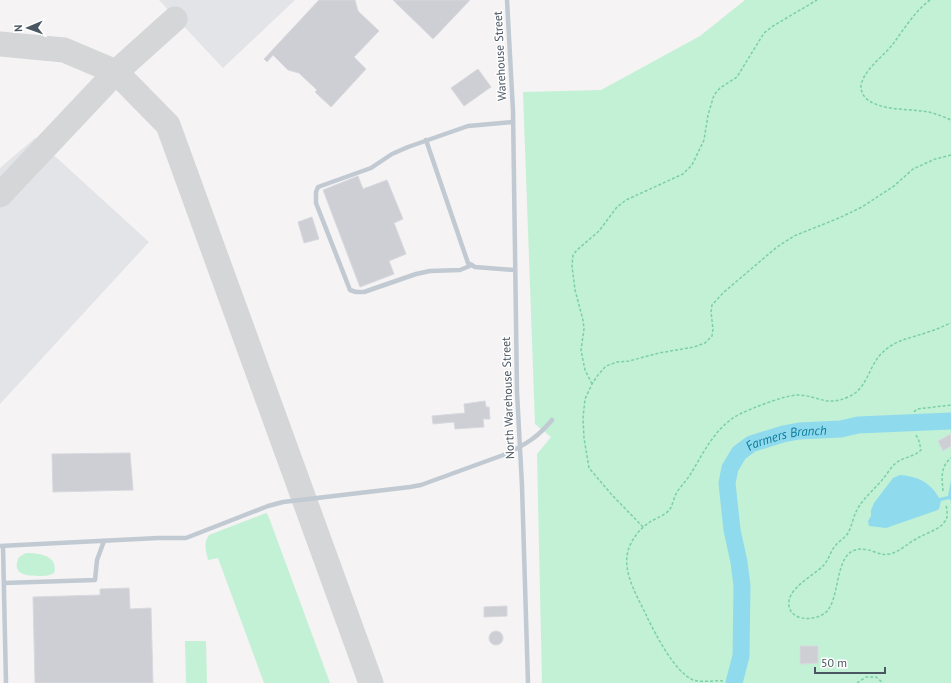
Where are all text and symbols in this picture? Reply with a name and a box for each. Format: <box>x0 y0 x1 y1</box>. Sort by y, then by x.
north arrow <box>8 8 48 48</box>
street label: Warehouse Street <box>490 11 509 101</box>
text: N <box>11 24 25 32</box>
street label: North Warehouse Street <box>498 336 517 460</box>
water label: Farmers Branch <box>742 422 827 454</box>
scale bar <box>815 649 885 675</box>
text: 50 m <box>821 655 847 670</box>

